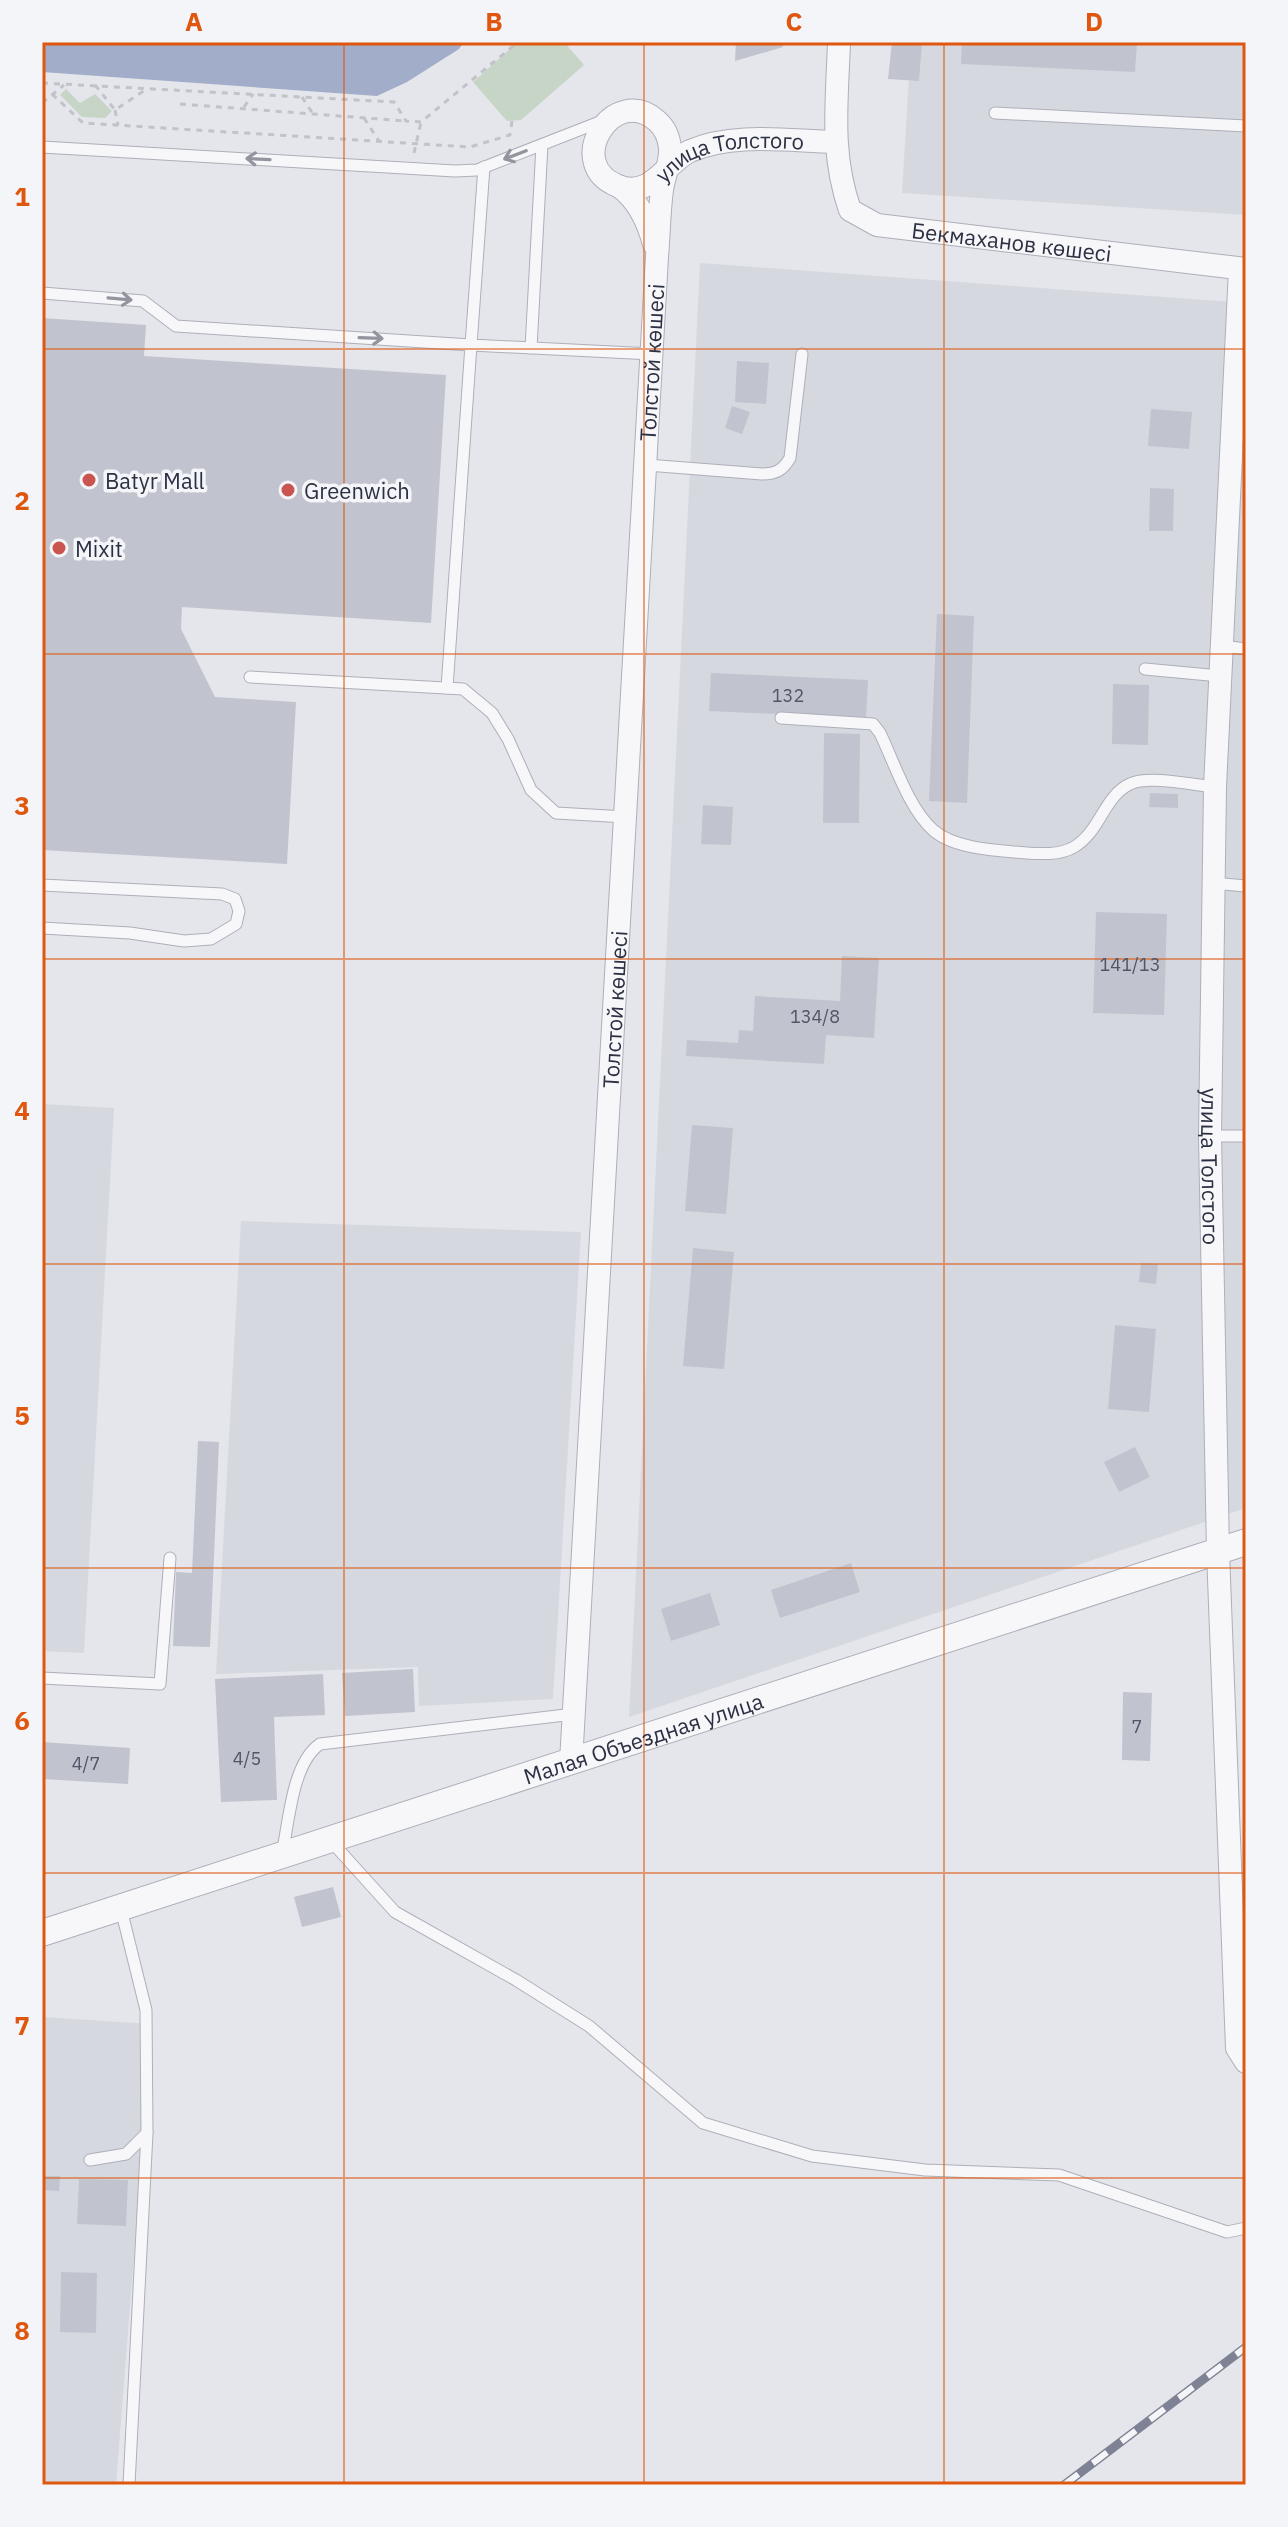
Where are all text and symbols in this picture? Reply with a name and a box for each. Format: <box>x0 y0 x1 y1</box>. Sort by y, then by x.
text: A <box>185 4 203 38</box>
text: B <box>485 4 503 38</box>
text: C <box>786 4 803 38</box>
text: D <box>1085 4 1103 38</box>
street label: улица Толстого <box>648 124 805 188</box>
one-way arrow <box>503 149 528 163</box>
one-way arrow <box>245 152 272 167</box>
text: 1 <box>14 179 30 213</box>
street label: Бекмаханов көшесі <box>910 215 1113 267</box>
street label: Толстой көшесі <box>632 283 670 442</box>
one-way arrow <box>106 292 133 307</box>
one-way arrow <box>357 330 384 345</box>
place label: Batyr Mall <box>105 466 205 495</box>
marker: Batyr Mall <box>80 471 98 489</box>
place label: Greenwich <box>304 476 410 505</box>
marker: Greenwich <box>279 481 297 499</box>
text: 2 <box>14 483 30 517</box>
place label: Mixit <box>75 534 123 563</box>
marker: Mixit <box>50 539 68 557</box>
house number: 132 <box>772 684 804 707</box>
text: 3 <box>14 788 30 822</box>
street label: Толстой көшесі <box>595 930 633 1089</box>
house number: 141/13 <box>1100 953 1160 976</box>
house number: 134/8 <box>790 1005 840 1028</box>
street label: улица Толстого <box>1195 1088 1227 1245</box>
text: 4 <box>14 1093 30 1127</box>
text: 5 <box>14 1398 30 1432</box>
street label: Малая Объездная улица <box>519 1685 767 1790</box>
text: 6 <box>14 1703 30 1737</box>
house number: 7 <box>1132 1715 1142 1738</box>
house number: 4/5 <box>233 1747 261 1770</box>
house number: 4/7 <box>72 1752 100 1775</box>
text: 7 <box>14 2008 30 2042</box>
text: 8 <box>14 2313 30 2347</box>

